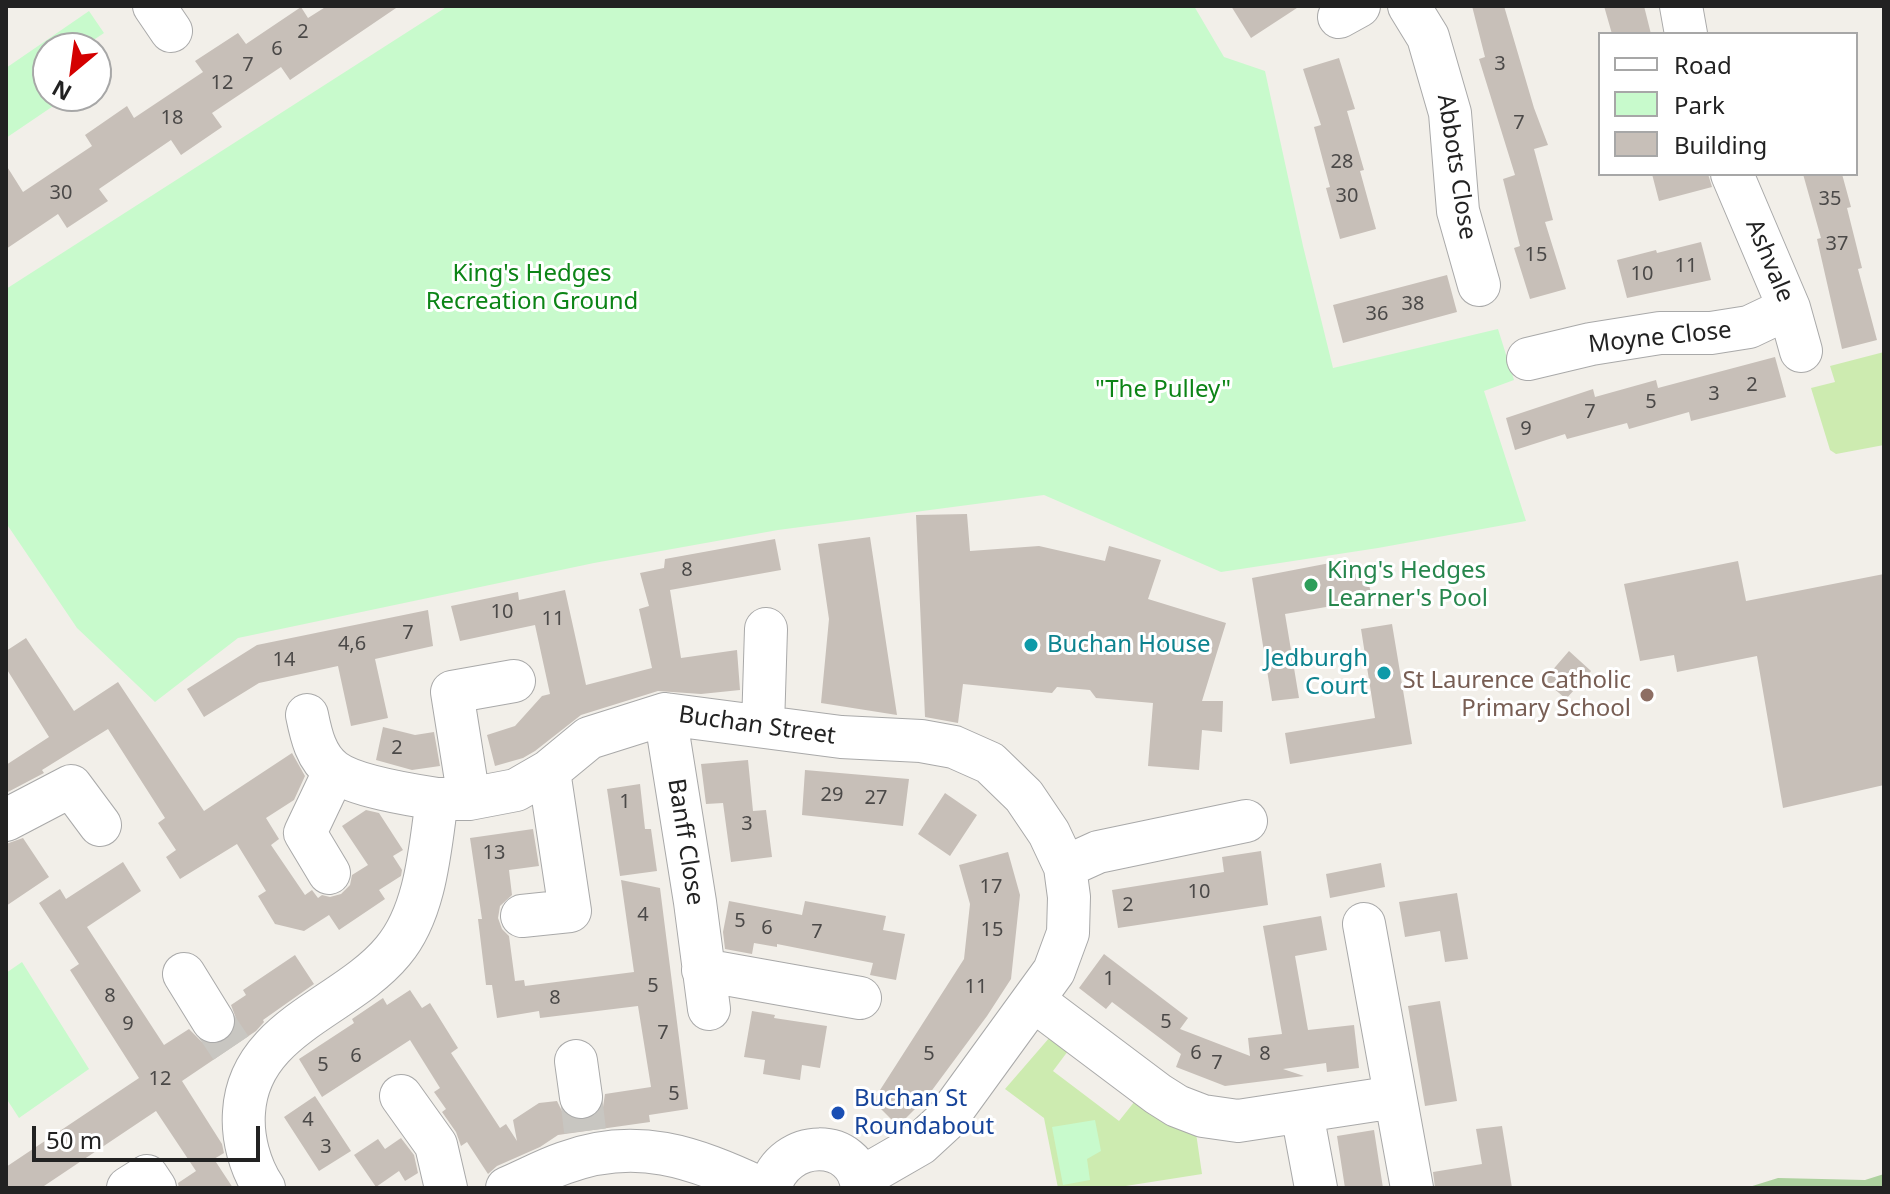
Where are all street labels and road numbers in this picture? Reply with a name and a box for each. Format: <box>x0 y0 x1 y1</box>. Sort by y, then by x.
street label: Abbots Close <box>1430 92 1482 242</box>
street label: Ashvale <box>1739 215 1799 307</box>
street label: Moyne Close <box>1587 316 1733 360</box>
street label: Buchan Street <box>677 701 837 751</box>
street label: Banff Close <box>661 777 709 907</box>

